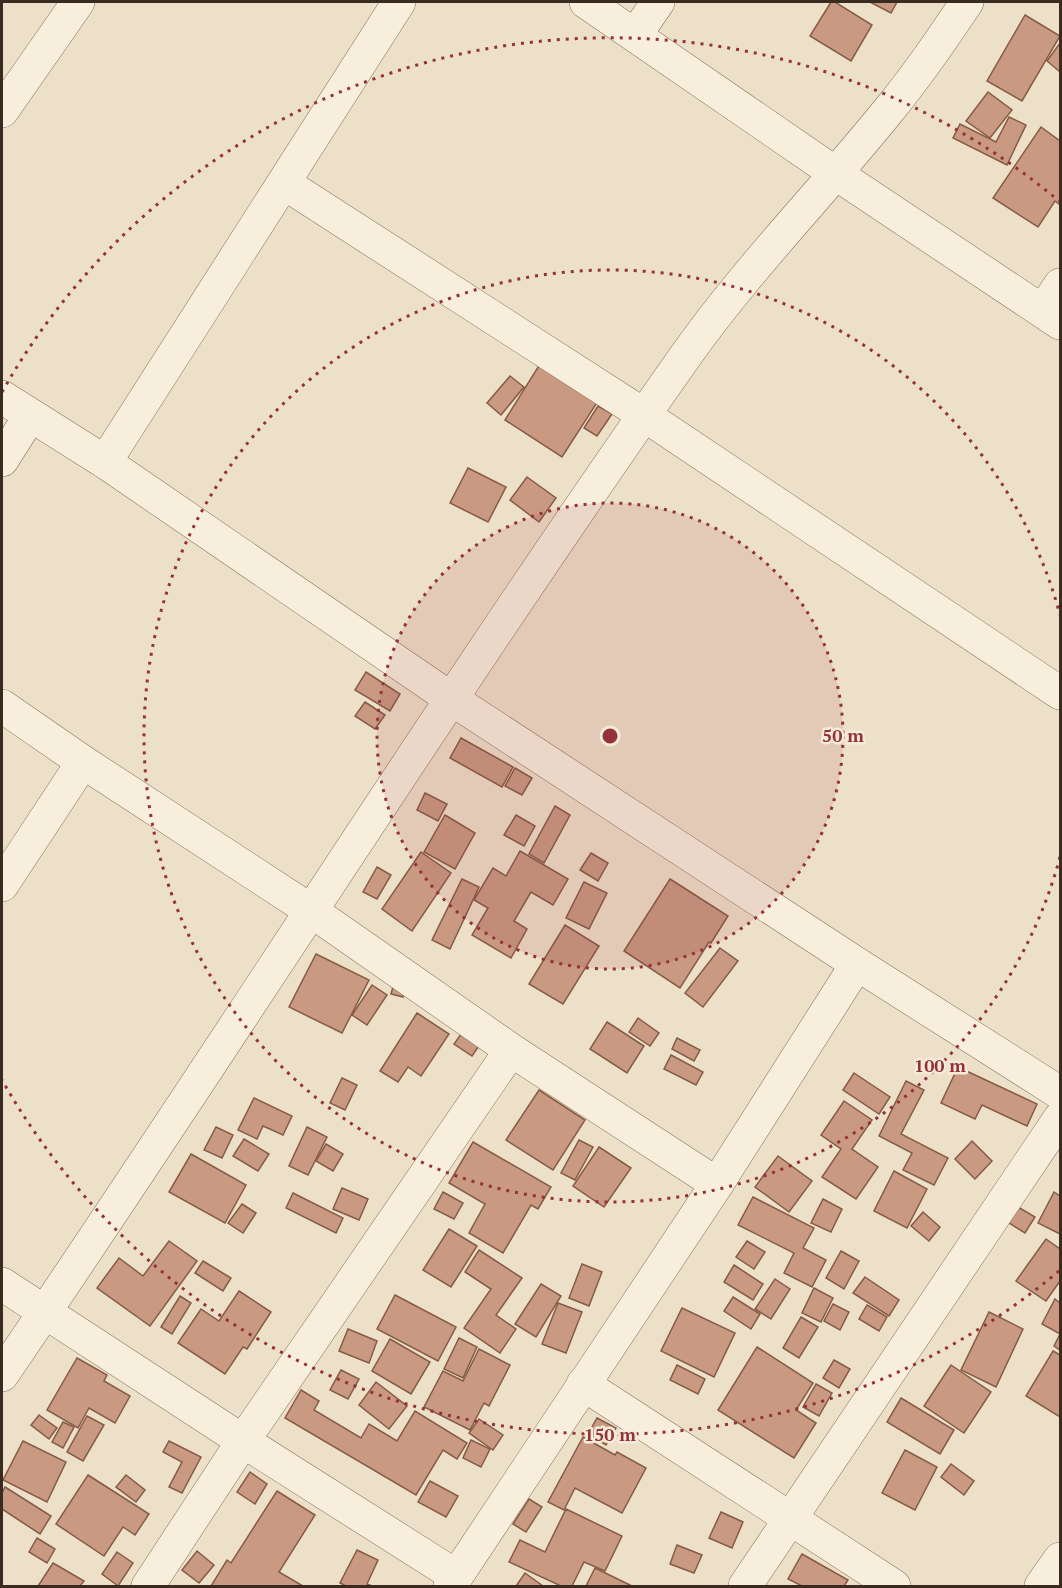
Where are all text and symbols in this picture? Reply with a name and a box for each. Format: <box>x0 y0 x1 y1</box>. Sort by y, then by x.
text: 50 m <box>822 723 864 747</box>
centre of rings <box>600 726 620 746</box>
text: 100 m <box>914 1053 966 1077</box>
text: 150 m <box>584 1422 636 1446</box>

